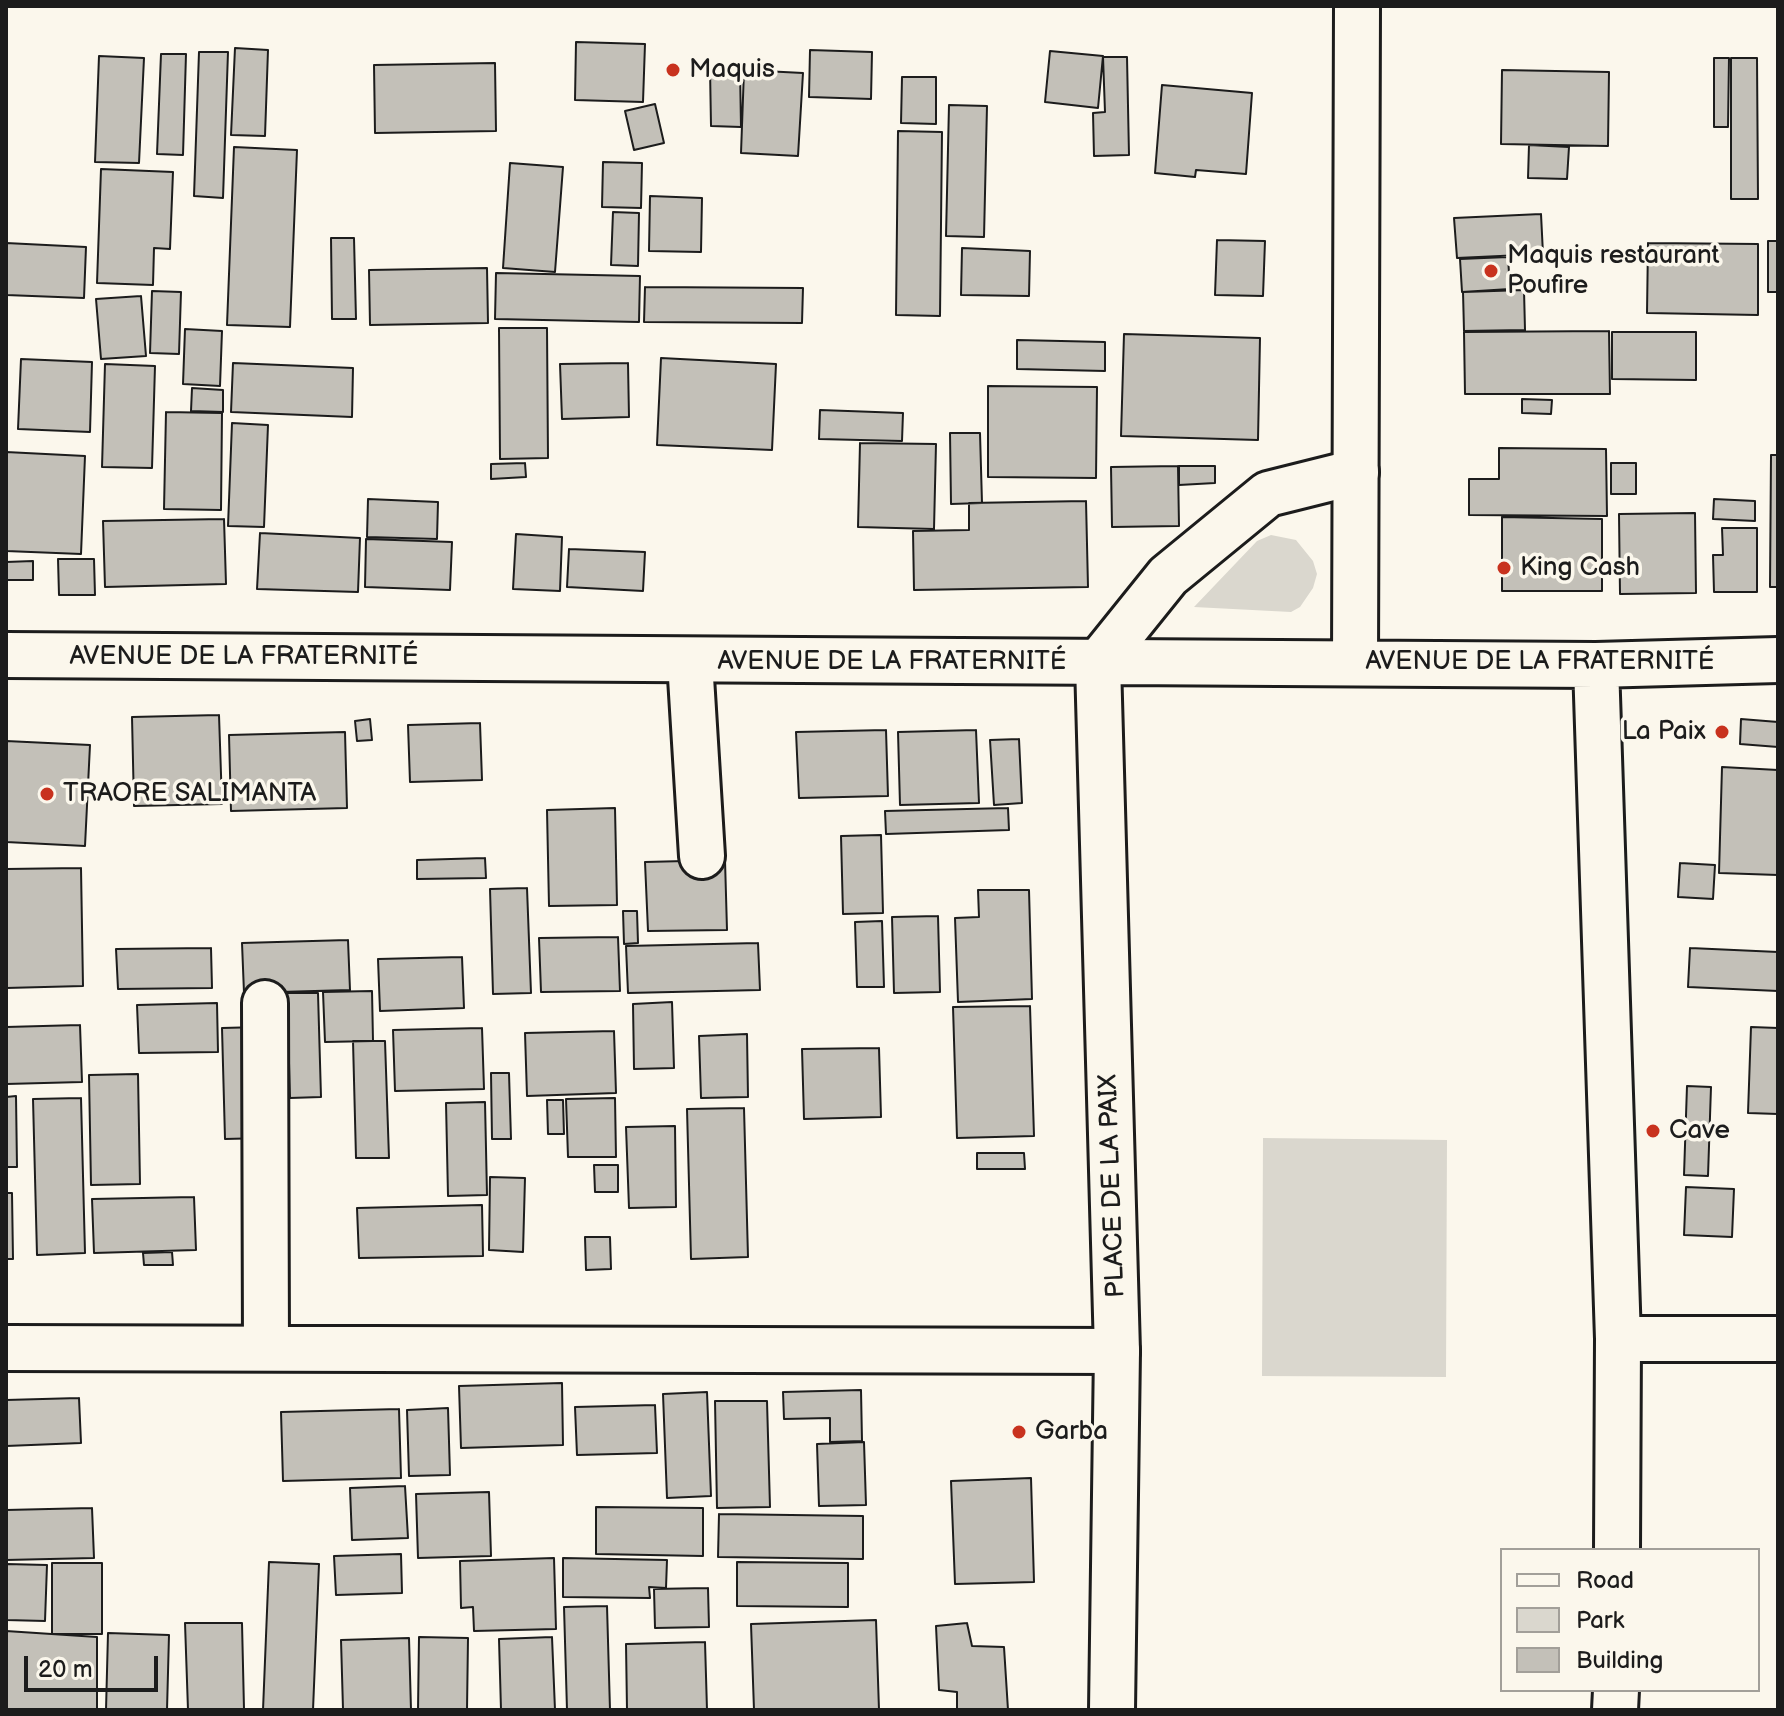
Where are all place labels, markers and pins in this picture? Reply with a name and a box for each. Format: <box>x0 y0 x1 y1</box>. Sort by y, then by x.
place label: Maquis <box>689 54 775 86</box>
marker: Maquis <box>664 61 682 79</box>
place label: Maquis restaurant Poufire <box>1507 240 1720 302</box>
marker: Maquis restaurant Poufire <box>1482 262 1500 280</box>
place label: King Cash <box>1520 552 1640 584</box>
marker: King Cash <box>1495 559 1513 577</box>
place label: La Paix <box>1622 716 1706 748</box>
marker: La Paix <box>1713 723 1731 741</box>
place label: TRAORE SALIMANTA <box>63 778 316 810</box>
marker: TRAORE SALIMANTA <box>38 785 56 803</box>
place label: Cave <box>1669 1115 1730 1147</box>
marker: Cave <box>1644 1122 1662 1140</box>
place label: Garba <box>1035 1416 1108 1448</box>
marker: Garba <box>1010 1423 1028 1441</box>

